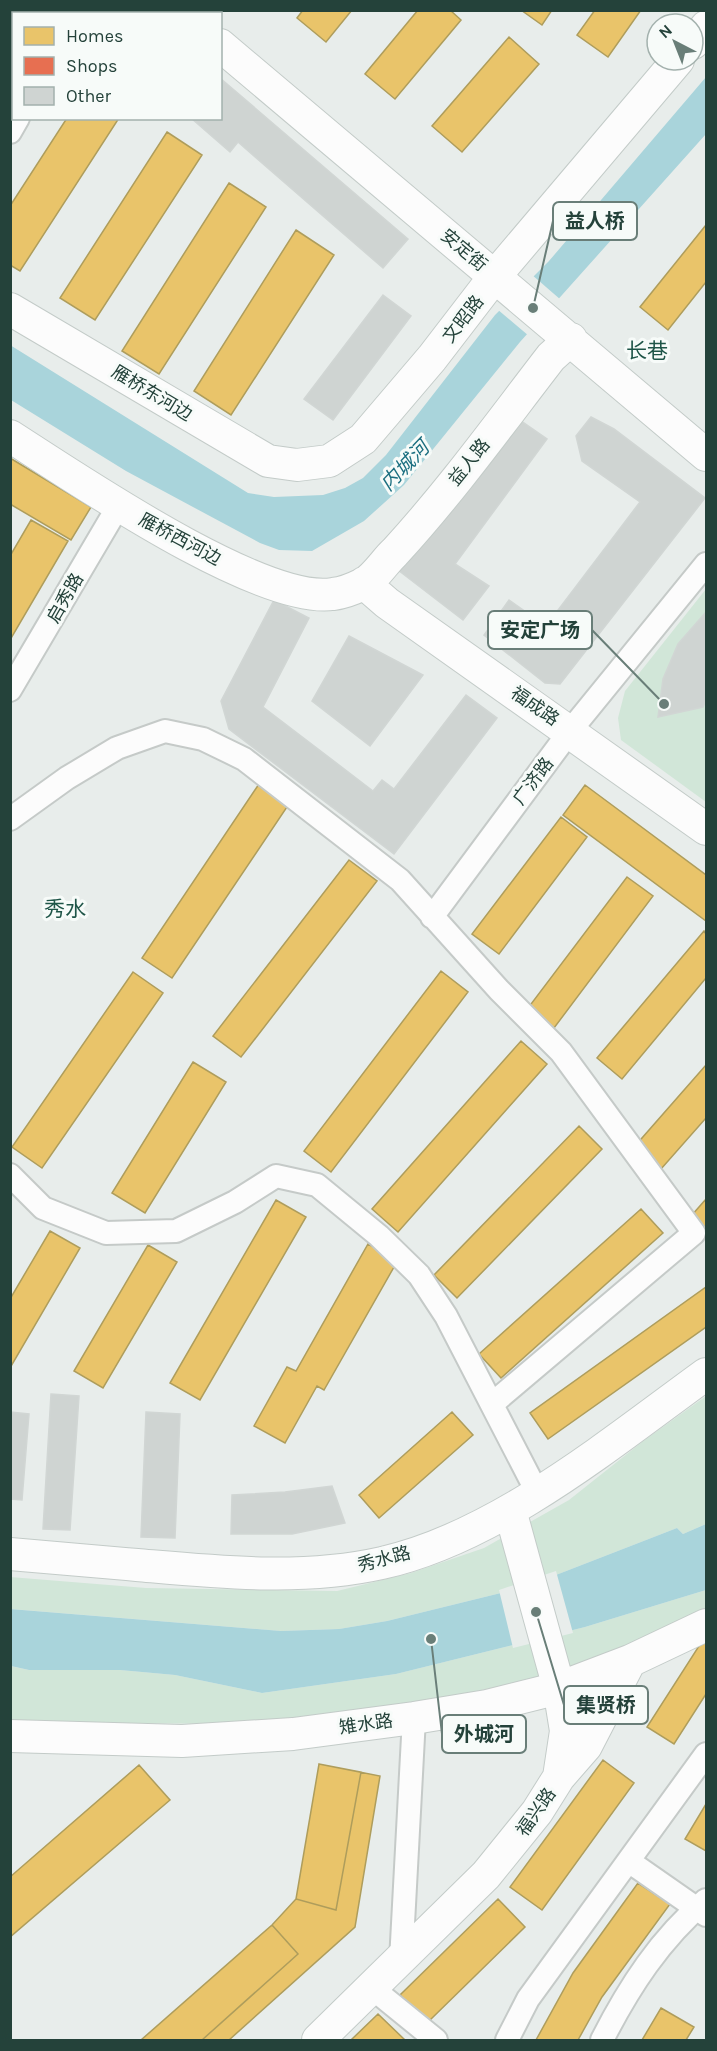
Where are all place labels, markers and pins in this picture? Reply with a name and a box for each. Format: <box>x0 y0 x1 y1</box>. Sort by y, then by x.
callout: 益人桥 <box>553 202 637 240</box>
callout: 安定广场 <box>488 611 592 649</box>
callout: 集贤桥 <box>564 1686 648 1724</box>
callout: 外城河 <box>442 1715 526 1753</box>

